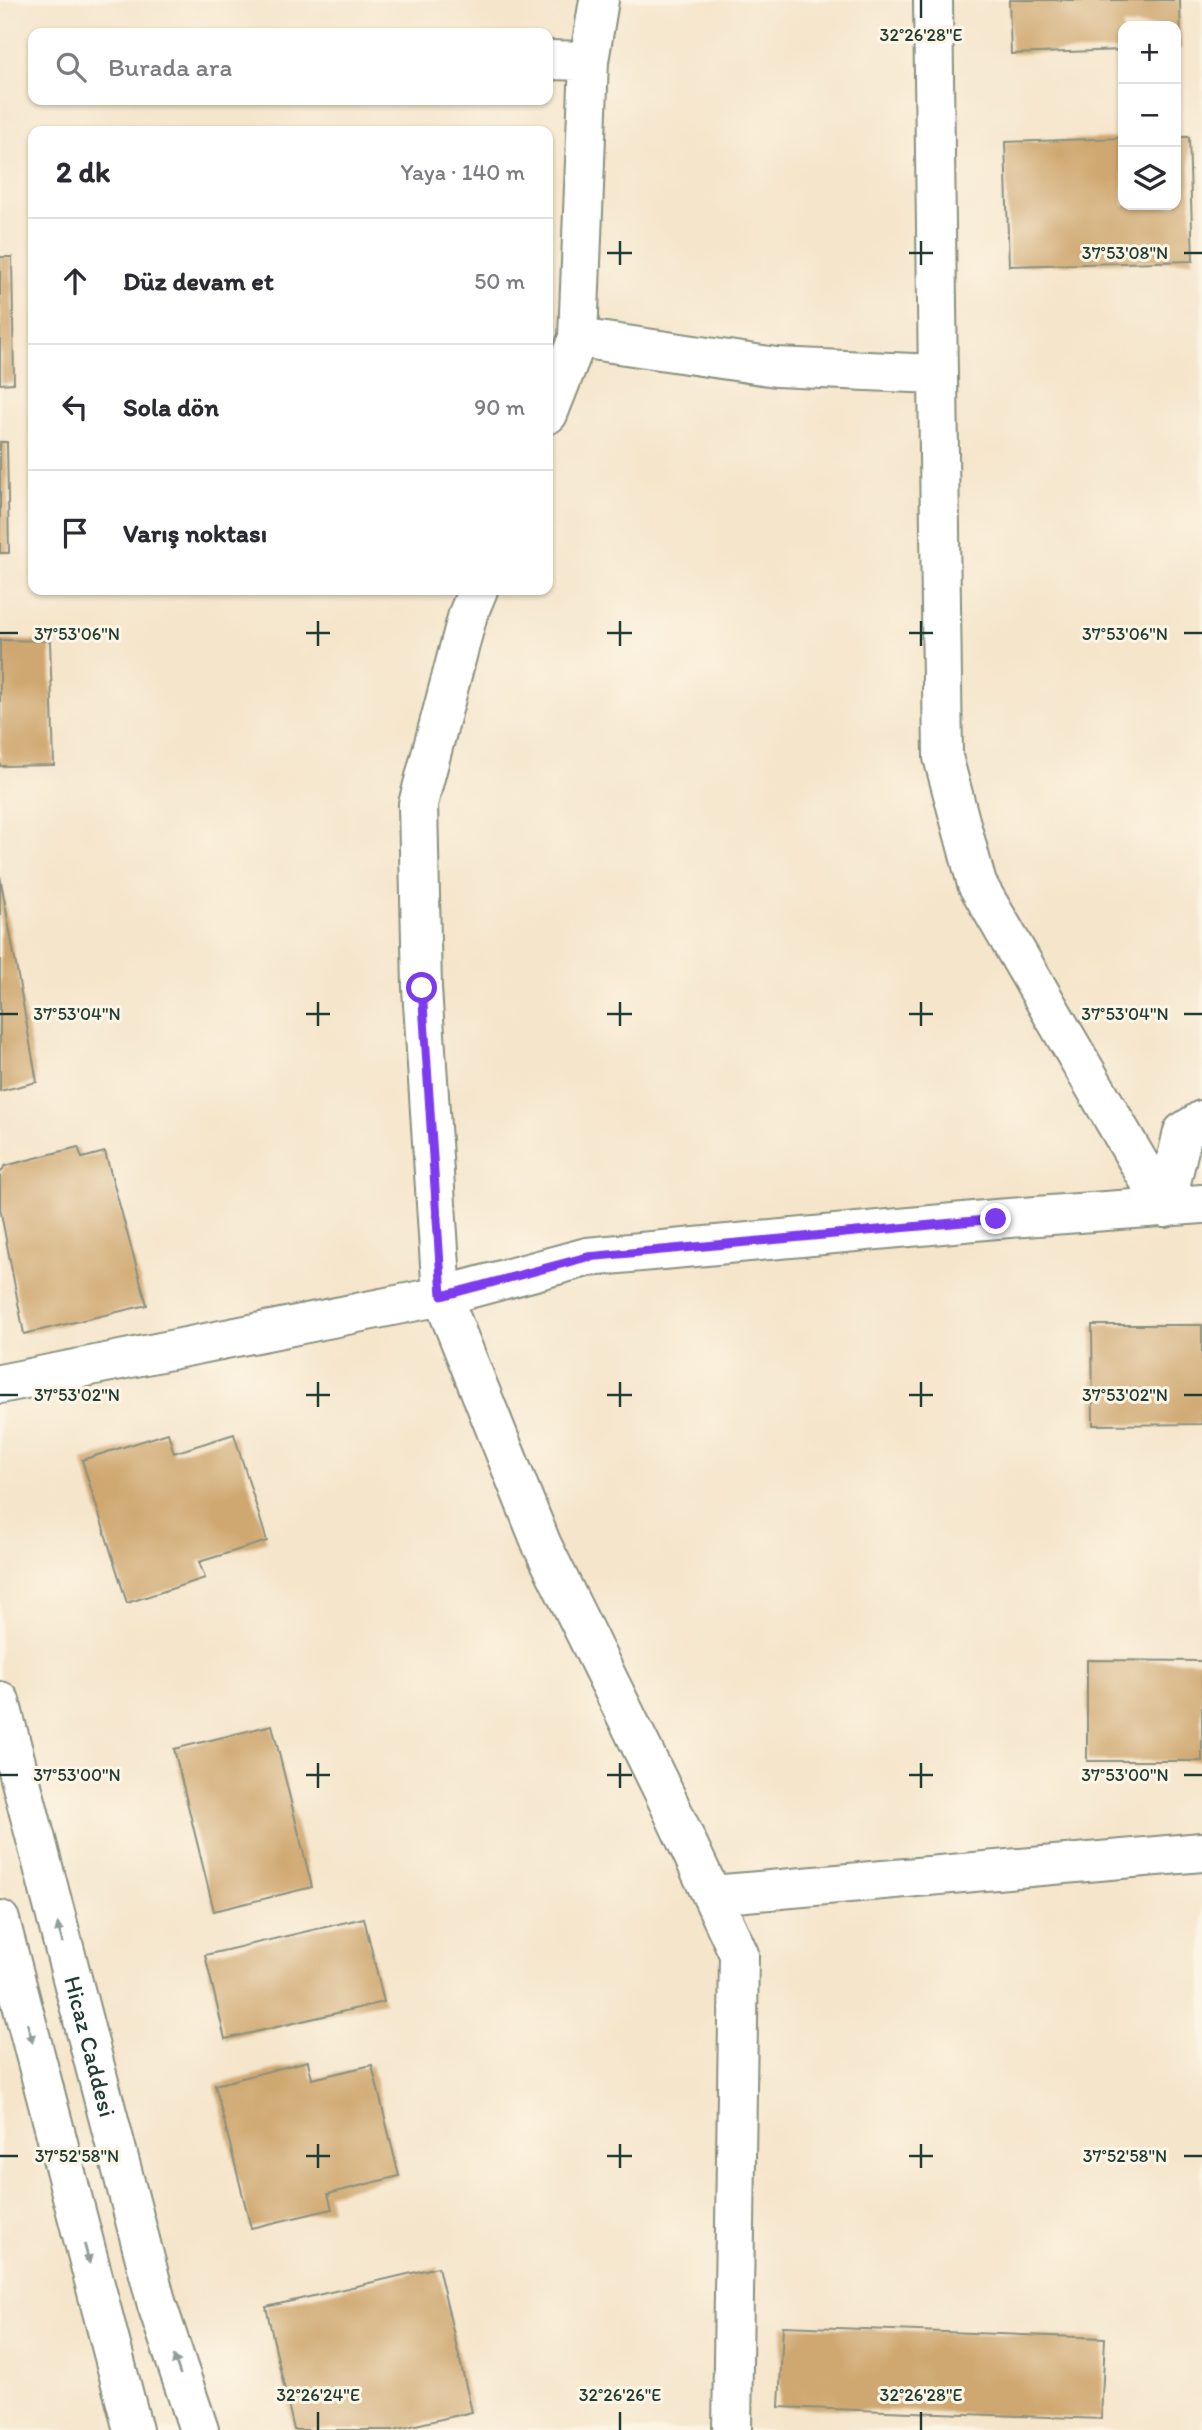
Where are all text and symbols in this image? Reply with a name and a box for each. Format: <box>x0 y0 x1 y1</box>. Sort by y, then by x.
map controls <box>1118 21 1181 210</box>
button: + <box>1118 21 1181 84</box>
text: 32°26'28"E <box>880 24 962 46</box>
search box <box>28 28 553 105</box>
icon: search <box>52 48 90 86</box>
text: Burada ara <box>108 51 232 83</box>
button: − <box>1118 84 1181 147</box>
button: layers <box>1118 147 1181 210</box>
text: 2 dk <box>56 153 110 190</box>
text: Yaya · 140 m <box>401 158 525 186</box>
text: 37°53'08"N <box>1082 242 1168 264</box>
icon: ahead <box>56 262 94 300</box>
text: Düz devam et <box>123 265 274 297</box>
text: 50 m <box>474 267 525 295</box>
icon: left <box>56 388 94 426</box>
text: Sola dön <box>123 391 219 423</box>
text: 90 m <box>474 393 525 421</box>
icon: arrive <box>56 514 94 552</box>
text: Varış noktası <box>123 517 267 549</box>
text: 37°53'06"N <box>34 623 120 645</box>
text: 37°53'06"N <box>1082 623 1168 645</box>
route start <box>406 972 437 1003</box>
text: 37°53'04"N <box>33 1003 121 1025</box>
text: 37°53'04"N <box>1081 1003 1169 1025</box>
route end <box>980 1203 1011 1234</box>
text: 37°53'02"N <box>34 1384 120 1406</box>
text: 37°53'02"N <box>1082 1384 1168 1406</box>
text: 37°53'00"N <box>33 1764 121 1786</box>
text: 37°53'00"N <box>1081 1764 1169 1786</box>
one-way arrow <box>54 1922 65 1944</box>
street label: Hicaz Caddesi <box>58 1973 123 2120</box>
one-way arrow <box>25 2023 35 2044</box>
text: 37°52'58"N <box>35 2145 119 2167</box>
text: 37°52'58"N <box>1083 2145 1167 2167</box>
one-way arrow <box>82 2243 93 2265</box>
one-way arrow <box>171 2355 182 2376</box>
text: 32°26'24"E <box>276 2384 360 2406</box>
text: 32°26'26"E <box>579 2384 661 2406</box>
text: 32°26'28"E <box>880 2384 962 2406</box>

